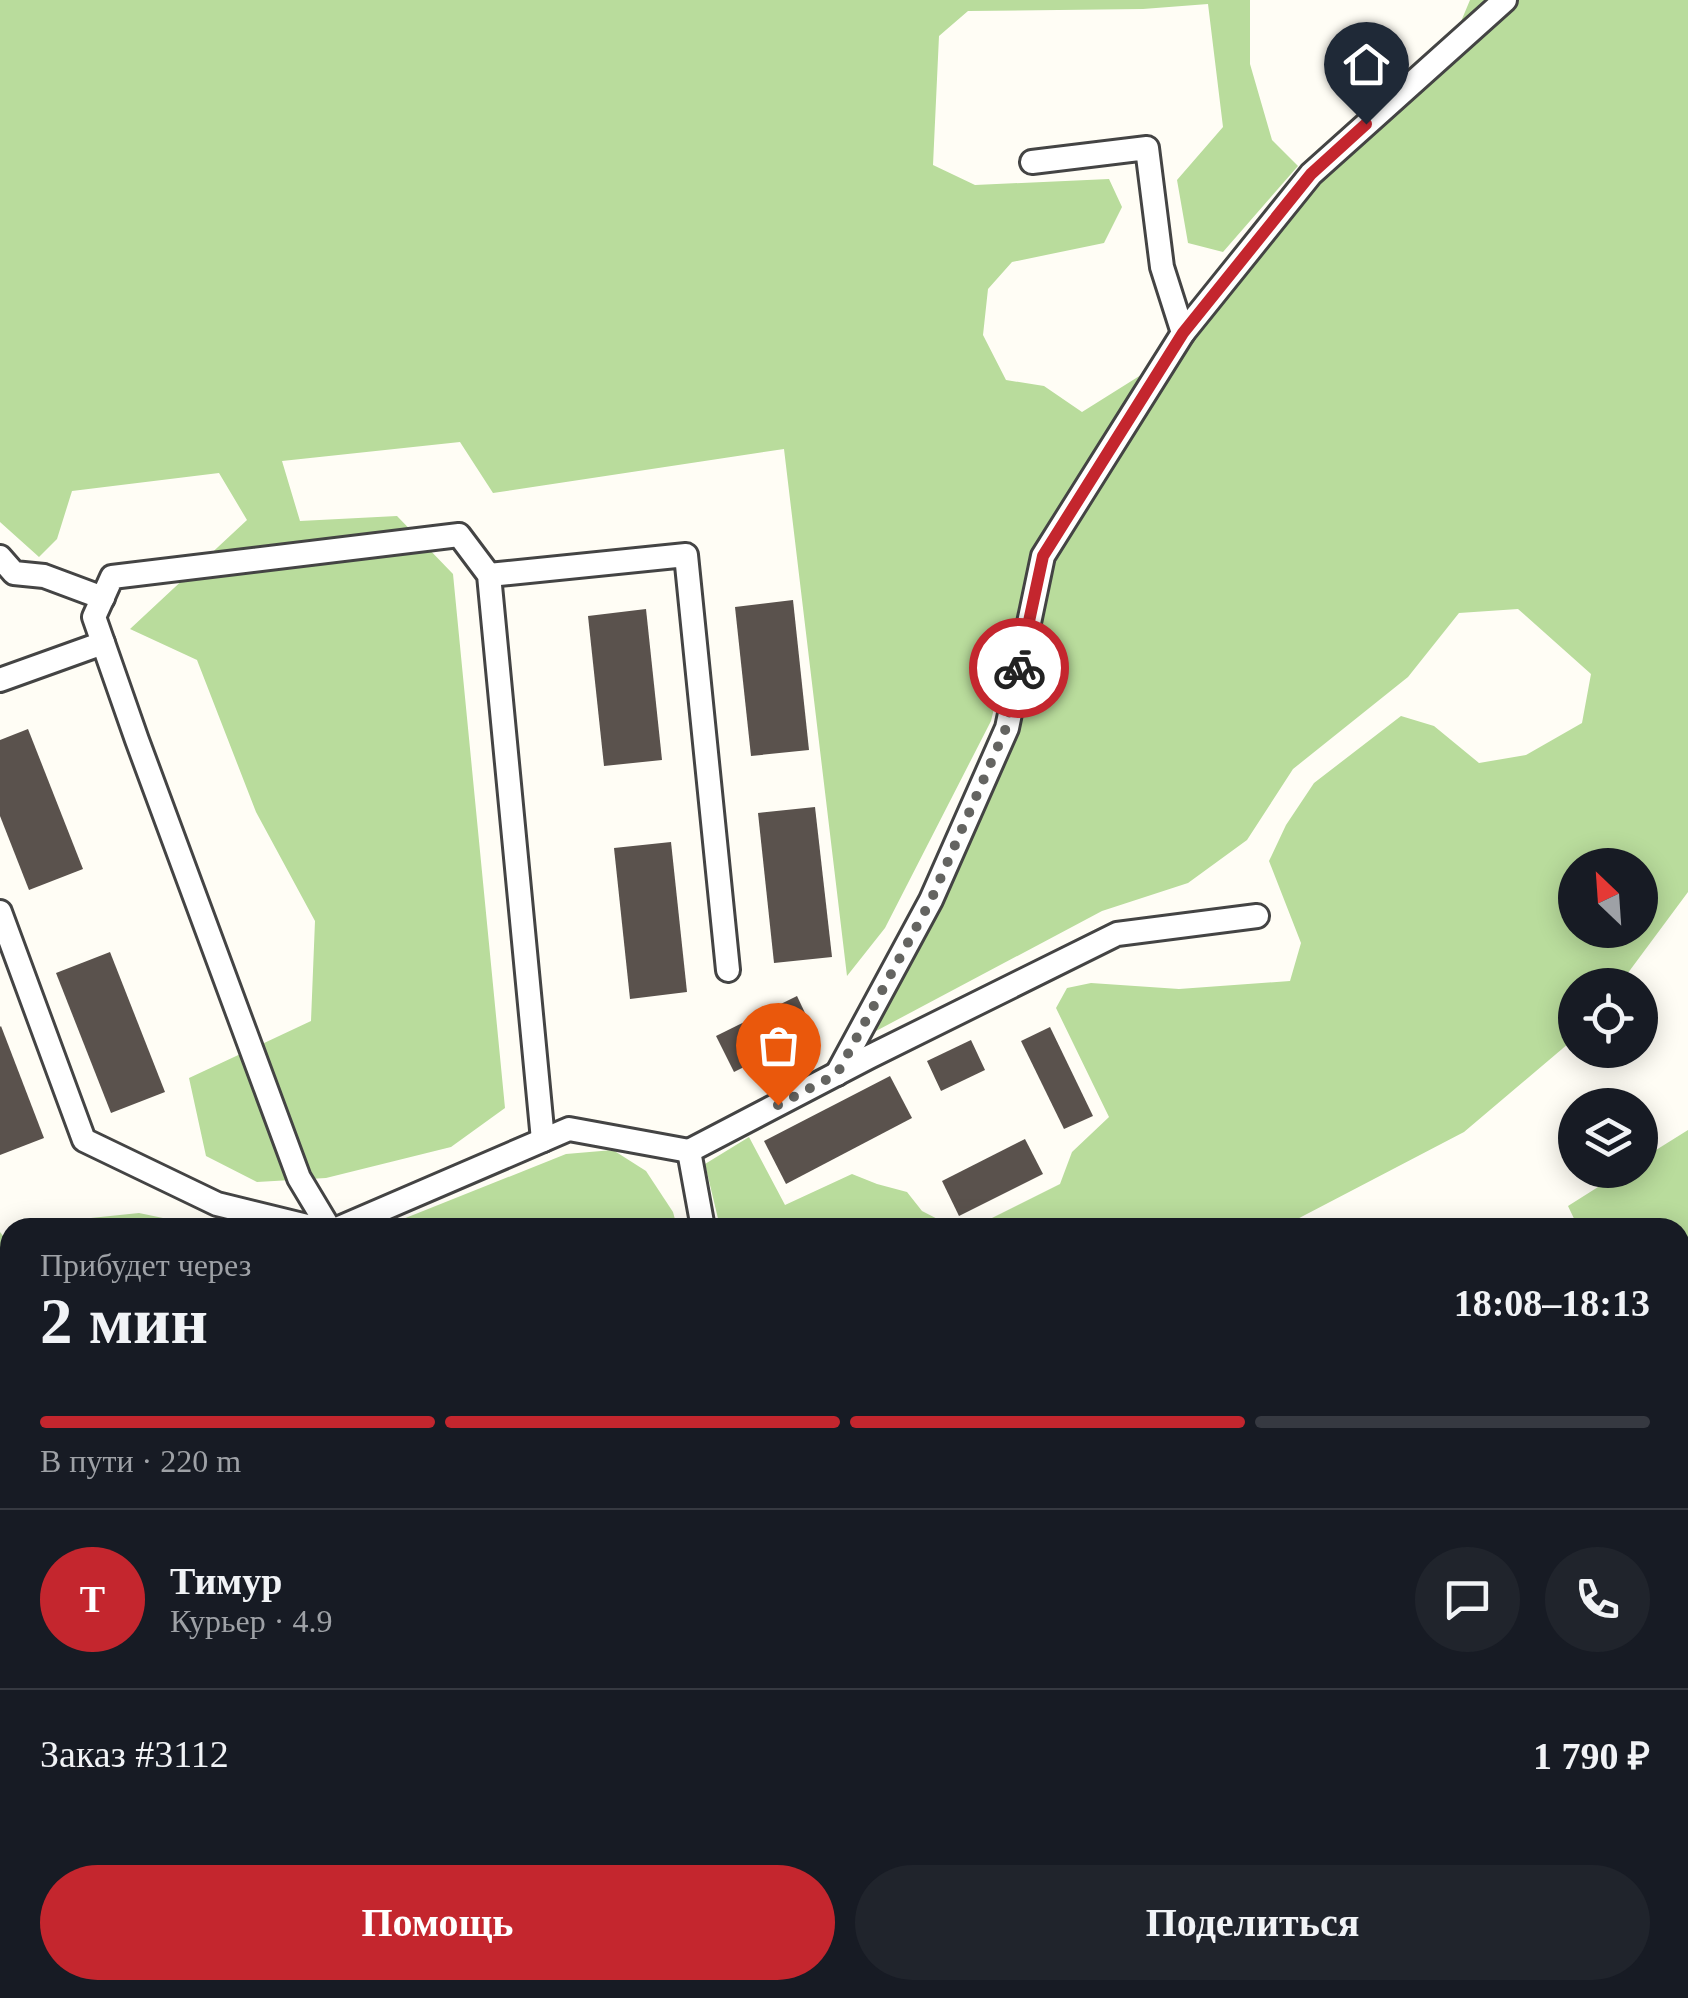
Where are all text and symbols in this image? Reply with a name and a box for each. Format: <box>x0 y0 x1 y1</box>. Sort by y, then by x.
pin <box>1324 22 1409 125</box>
icon: home <box>1339 37 1394 92</box>
courier <box>969 618 1069 718</box>
icon: bike <box>992 641 1047 696</box>
north arrow <box>1558 848 1658 948</box>
map controls <box>1558 848 1658 1188</box>
button: locate <box>1558 968 1658 1068</box>
pin <box>736 1003 821 1106</box>
icon: bag <box>751 1018 806 1073</box>
button: layers <box>1558 1088 1658 1188</box>
text: Прибудет через <box>40 1247 251 1283</box>
text: 18:08–18:13 <box>1454 1282 1650 1324</box>
text: 2 мин <box>40 1285 208 1357</box>
text: В пути · 220 m <box>40 1443 241 1479</box>
button: chat <box>1415 1547 1520 1652</box>
button: phone <box>1545 1547 1650 1652</box>
text: Тимур <box>170 1560 282 1602</box>
text: Т <box>80 1578 105 1620</box>
text: Курьер · 4.9 <box>170 1603 332 1639</box>
text: Заказ #3112 <box>40 1733 229 1775</box>
text: 1 790 ₽ <box>1533 1735 1650 1777</box>
button: Помощь <box>40 1865 835 1980</box>
button: Поделиться <box>855 1865 1650 1980</box>

